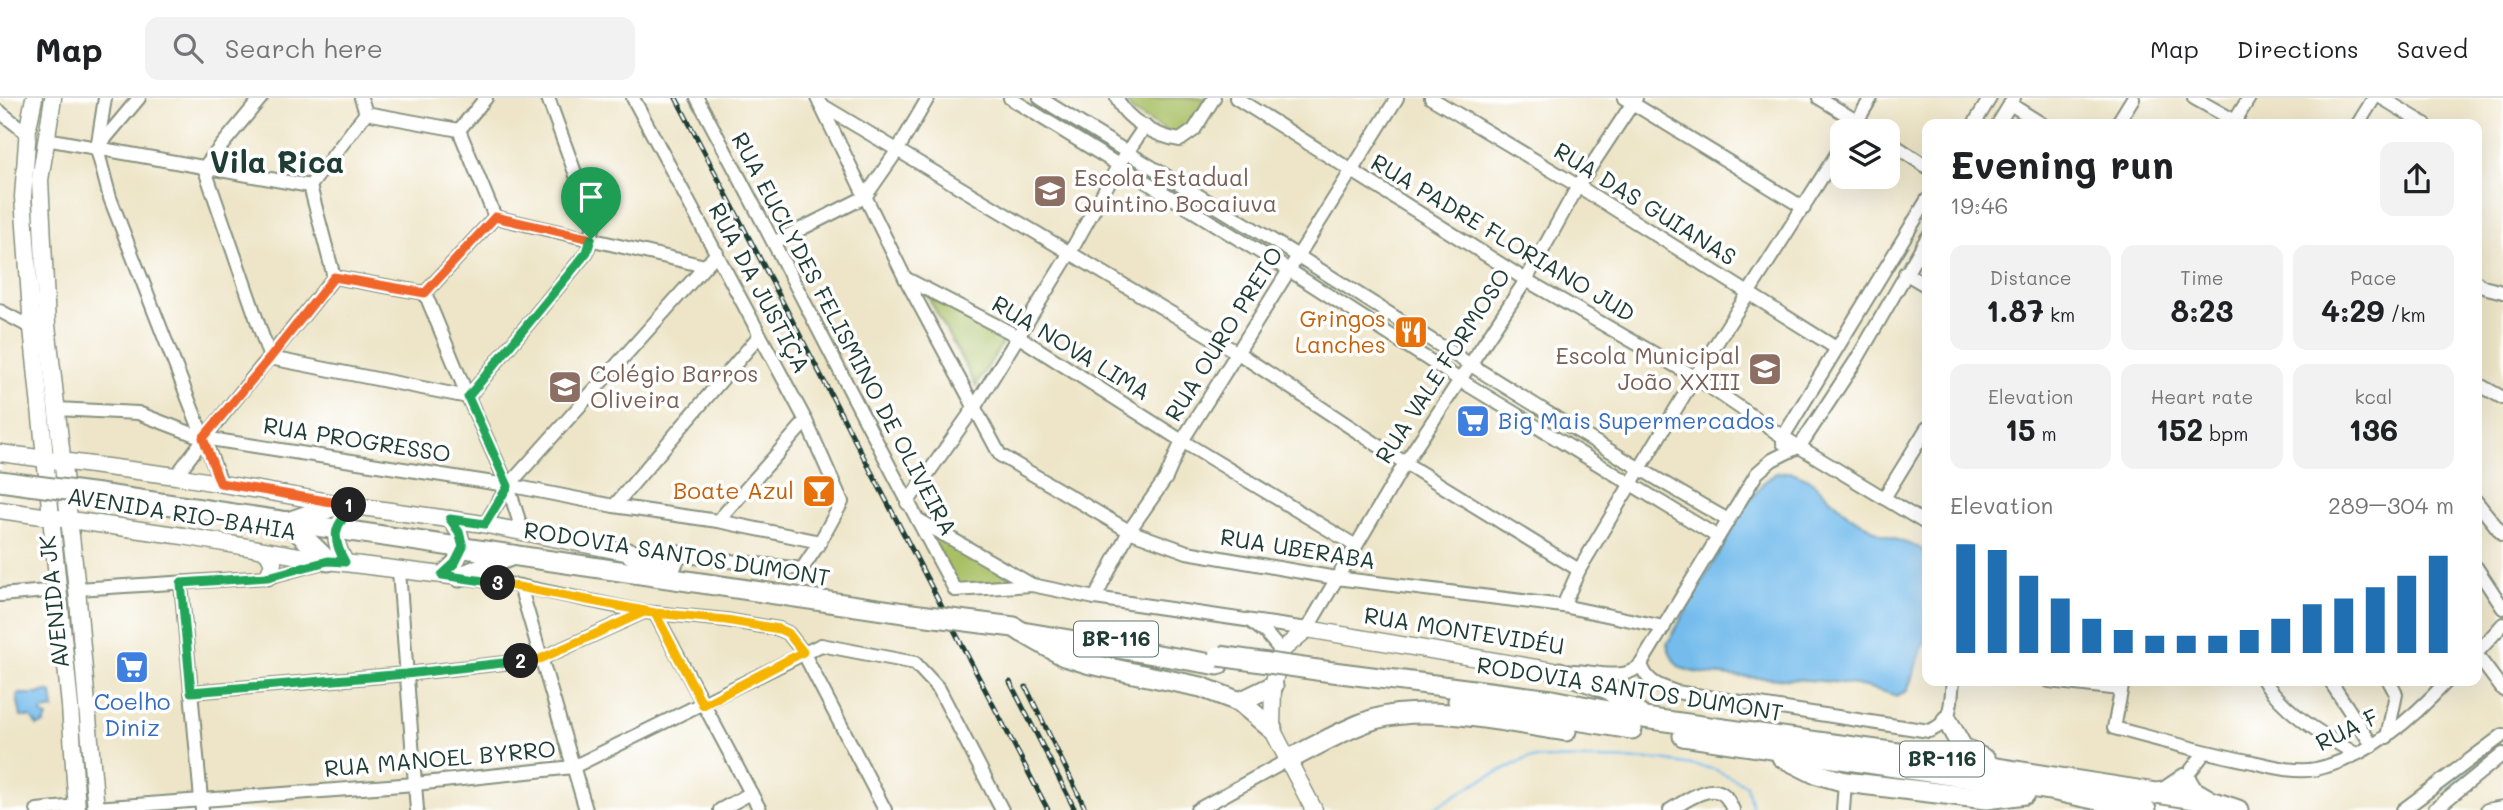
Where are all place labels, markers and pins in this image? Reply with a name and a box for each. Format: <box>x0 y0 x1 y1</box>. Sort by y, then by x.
place label: Escola Estadual Quintino Bocaiuva <box>1074 162 1277 218</box>
pin <box>561 167 621 239</box>
school or university icon: Escola Estadual Quintino Bocaiuva <box>1031 172 1069 210</box>
place label: Gringos Lanches <box>1295 303 1386 359</box>
restaurant icon: Gringos Lanches <box>1392 313 1430 351</box>
place label: Escola Municipal João XXIII <box>1555 340 1740 396</box>
school or university icon: Escola Municipal João XXIII <box>1746 350 1784 388</box>
place label: Colégio Barros Oliveira <box>590 358 758 414</box>
school or university icon: Colégio Barros Oliveira <box>546 368 584 406</box>
supermarket icon: Big Mais Supermercados <box>1454 402 1492 440</box>
place label: Big Mais Supermercados <box>1498 405 1775 435</box>
bar icon: Boate Azul <box>800 472 838 510</box>
place label: Boate Azul <box>673 475 794 505</box>
pin: 1 <box>332 488 366 522</box>
pin: 3 <box>480 566 516 601</box>
pin: 2 <box>504 644 538 678</box>
supermarket icon: Coelho Diniz <box>113 648 151 686</box>
place label: Coelho Diniz <box>94 686 170 742</box>

